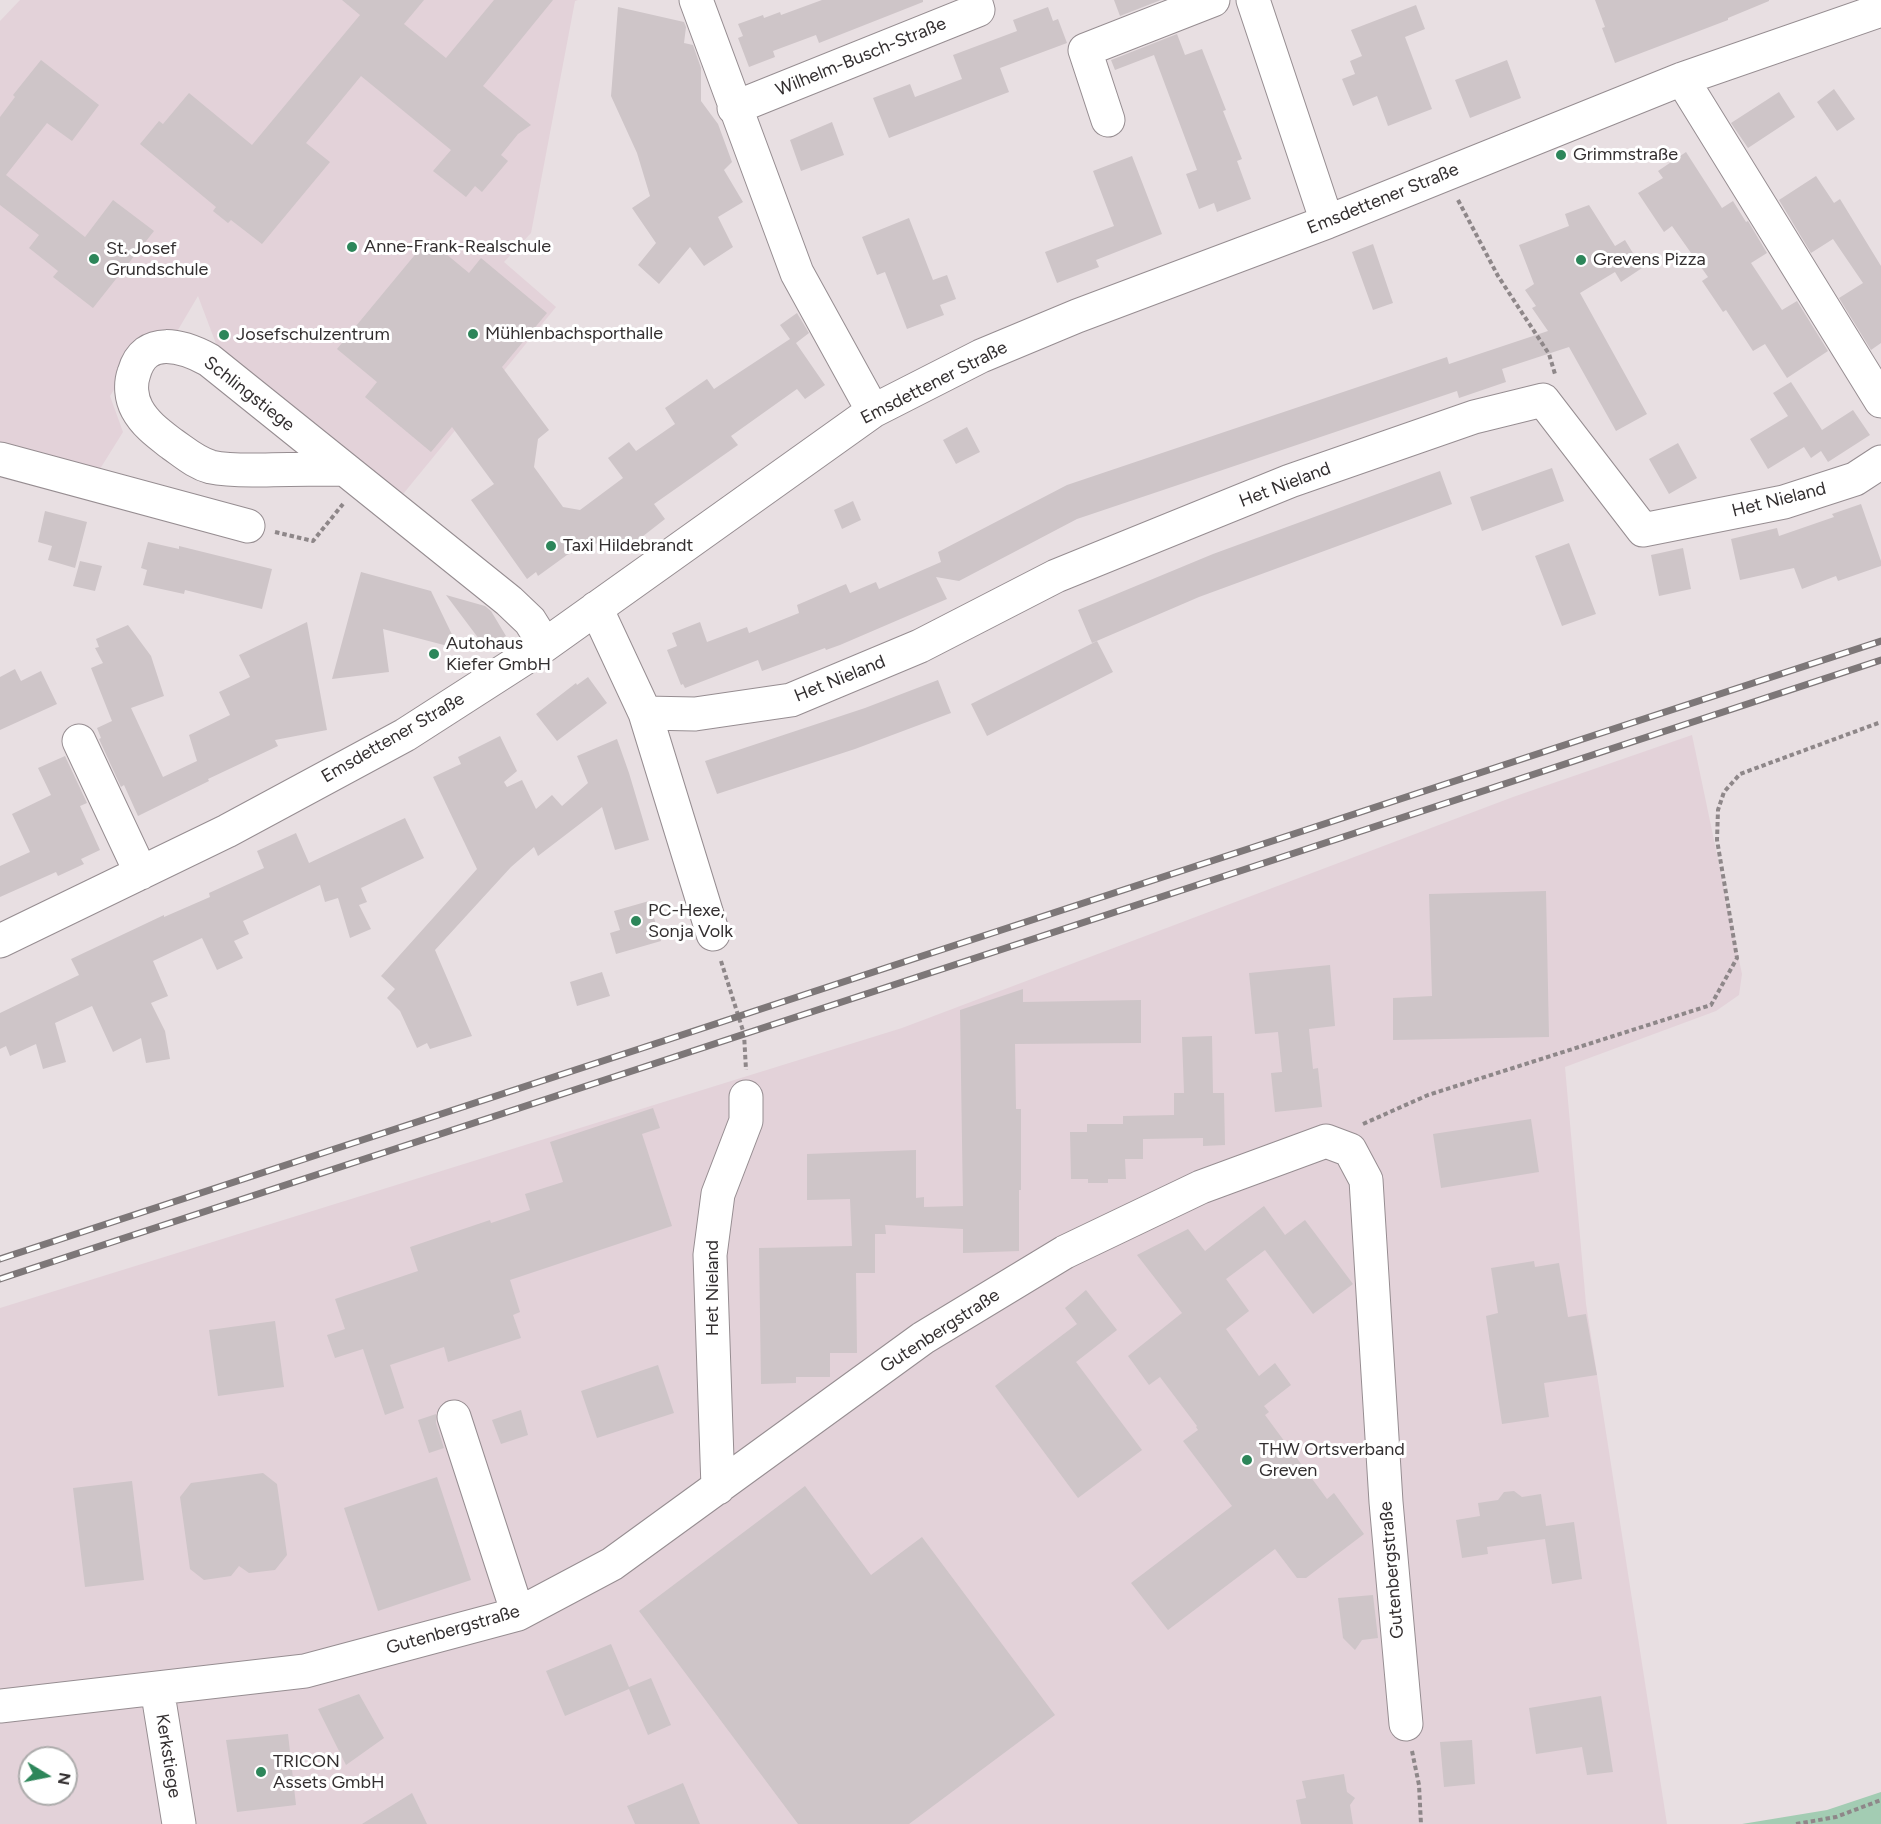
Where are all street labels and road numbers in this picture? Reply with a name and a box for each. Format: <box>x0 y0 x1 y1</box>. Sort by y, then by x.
street label: Wilhelm-Busch-Straße <box>773 13 949 101</box>
street label: Emsdettener Straße <box>1304 159 1462 239</box>
street label: Emsdettener Straße <box>857 337 1011 429</box>
street label: Schlingstiege <box>199 352 299 436</box>
street label: Het Nieland <box>1236 458 1334 512</box>
street label: Het Nieland <box>1730 478 1828 522</box>
street label: Het Nieland <box>791 651 889 707</box>
street label: Emsdettener Straße <box>318 688 468 788</box>
street label: Het Nieland <box>702 1240 724 1336</box>
street label: Gutenbergstraße <box>876 1284 1004 1378</box>
street label: Gutenbergstraße <box>1375 1500 1409 1640</box>
street label: Gutenbergstraße <box>384 1601 522 1659</box>
street label: Kerkstiege <box>151 1712 185 1800</box>

